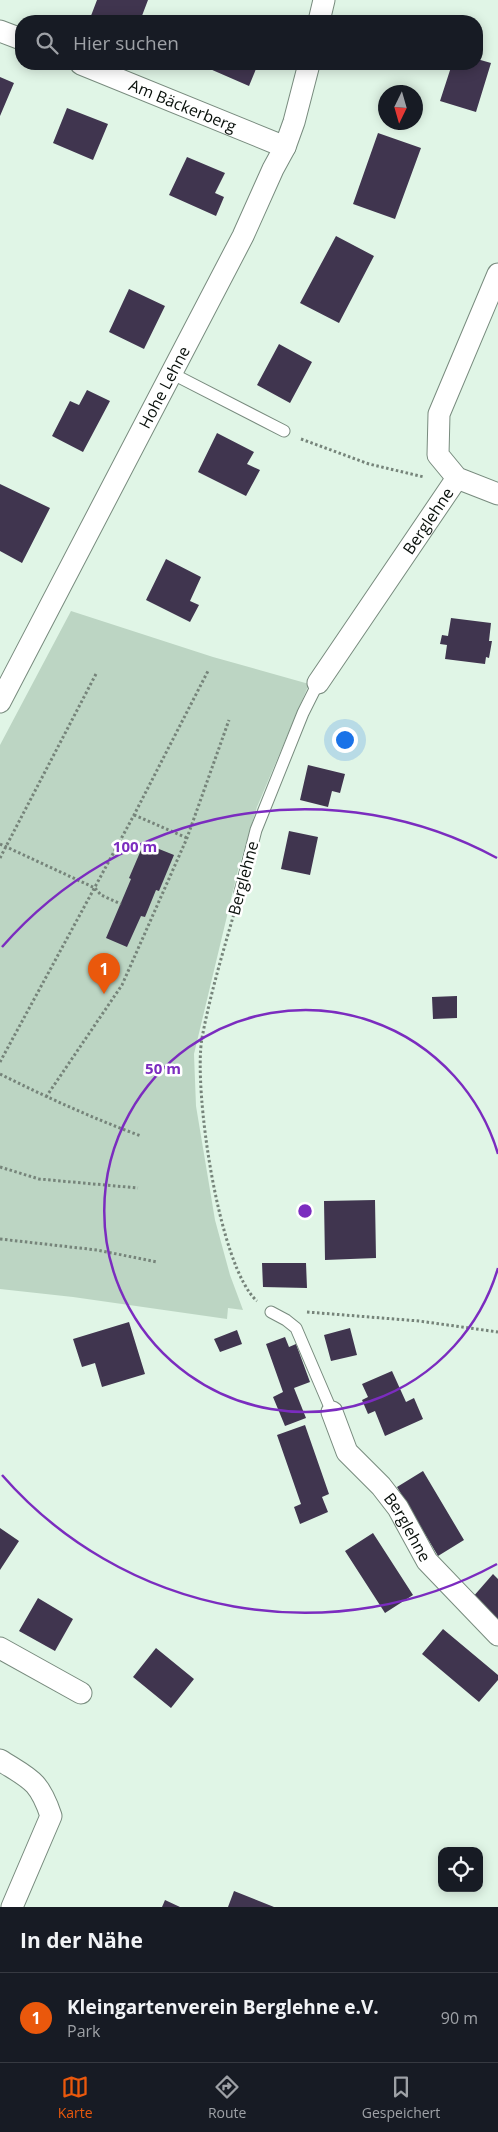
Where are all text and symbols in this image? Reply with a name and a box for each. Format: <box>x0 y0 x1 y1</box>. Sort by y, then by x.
search box <box>15 15 483 70</box>
icon: search <box>33 29 61 57</box>
text: Hier suchen <box>73 30 179 56</box>
street label: Am Bäckerberg <box>126 74 240 137</box>
north arrow <box>378 85 423 130</box>
street label: Hohe Lehne <box>134 342 195 432</box>
street label: Berglehne <box>398 483 458 558</box>
your location <box>332 727 358 753</box>
text: 100 m <box>113 836 157 856</box>
street label: Berglehne <box>223 838 263 918</box>
pin: 1 <box>88 953 120 994</box>
text: 50 m <box>145 1058 181 1078</box>
centre of rings <box>296 1202 314 1220</box>
street label: Berglehne <box>379 1488 436 1565</box>
map controls <box>438 1847 483 1892</box>
button: locate <box>438 1847 483 1892</box>
text: In der Nähe <box>20 1926 143 1954</box>
text: Kleingartenverein Berglehne e.V. <box>67 1994 379 2020</box>
text: 1 <box>31 2007 41 2029</box>
text: 90 m <box>441 2007 478 2029</box>
text: Park <box>67 2020 100 2042</box>
tab: Karte <box>58 2073 93 2122</box>
tab: Route <box>208 2073 246 2122</box>
tab: Gespeichert <box>362 2073 440 2122</box>

